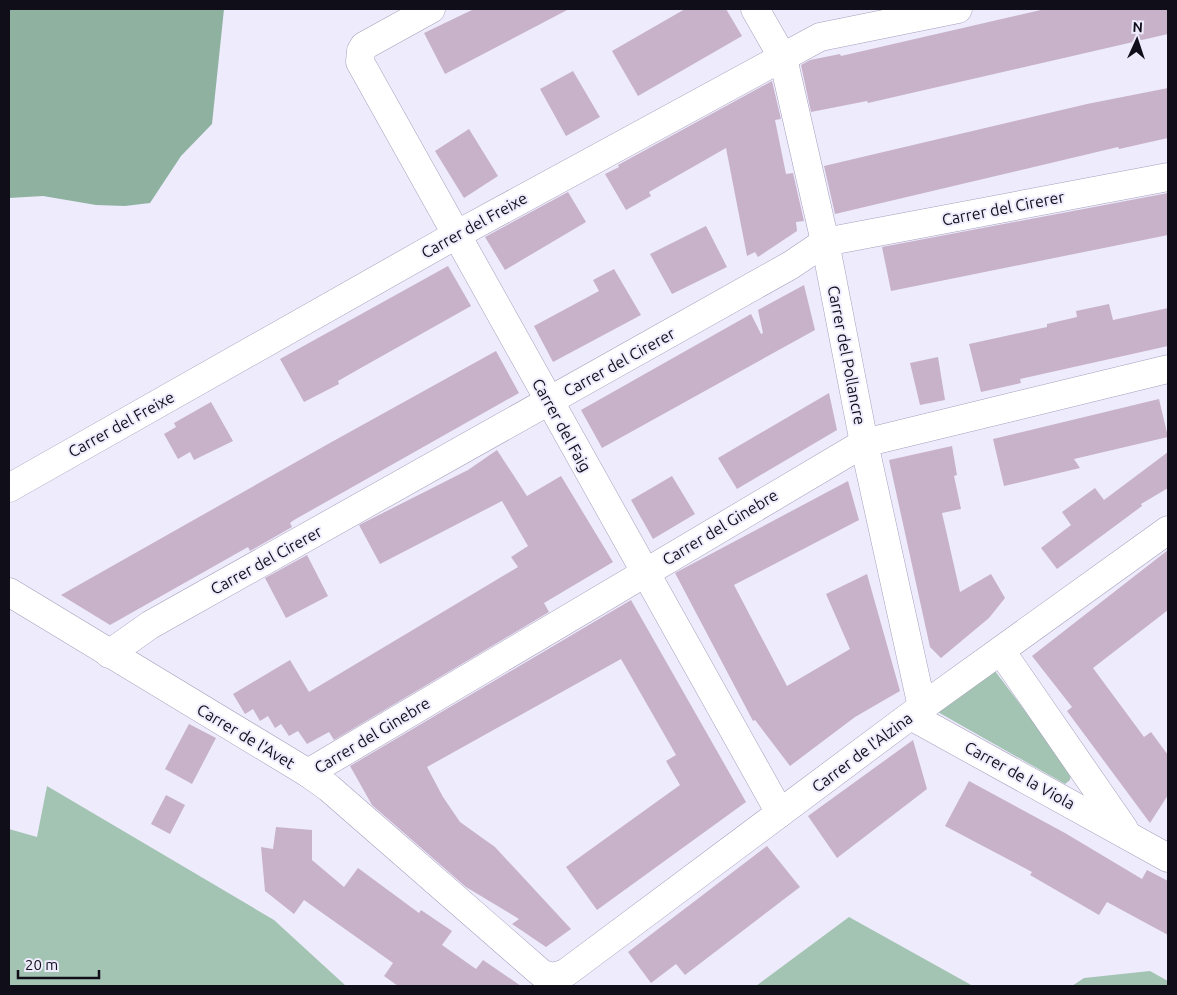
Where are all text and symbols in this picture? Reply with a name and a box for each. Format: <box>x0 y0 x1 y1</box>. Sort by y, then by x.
north arrow <box>1112 15 1162 65</box>
text: N <box>1132 19 1143 35</box>
street label: Carrer del Cirerer <box>940 187 1066 229</box>
street label: Carrer del Freixe <box>418 188 530 262</box>
street label: Carrer del Pollancre <box>825 284 869 426</box>
street label: Carrer del Cirerer <box>560 324 678 400</box>
street label: Carrer del Faig <box>529 375 595 475</box>
street label: Carrer del Freixe <box>65 387 177 461</box>
street label: Carrer del Ginebre <box>659 485 781 569</box>
street label: Carrer del Cirerer <box>207 522 325 598</box>
street label: Carrer del Ginebre <box>311 693 433 777</box>
street label: Carrer de l'Avet <box>194 700 299 773</box>
street label: Carrer de l'Alzina <box>808 708 916 796</box>
street label: Carrer de la Viola <box>962 737 1078 813</box>
scale bar <box>18 948 99 980</box>
text: 20 m <box>25 956 58 973</box>

